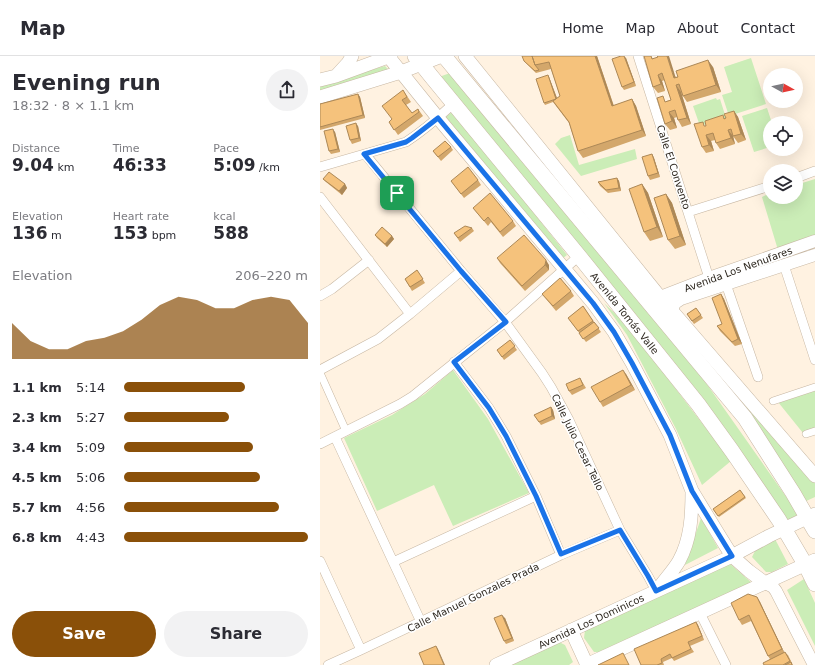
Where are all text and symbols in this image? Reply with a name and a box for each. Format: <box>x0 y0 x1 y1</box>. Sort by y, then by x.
text: Map <box>20 17 65 39</box>
text: Home <box>562 20 604 36</box>
text: Map <box>626 20 655 36</box>
text: About <box>677 20 719 36</box>
text: Contact <box>741 20 795 36</box>
north arrow <box>763 68 803 108</box>
map controls <box>763 68 803 204</box>
button: share <box>266 69 308 111</box>
text: Evening run <box>12 70 161 95</box>
text: 18:32 · 8 × 1.1 km <box>12 98 134 113</box>
button: locate <box>763 116 803 156</box>
street label: Calle El Convento <box>655 124 692 211</box>
text: Distance <box>12 142 60 155</box>
text: Time <box>113 142 140 155</box>
text: Pace <box>213 142 239 155</box>
text: 9.04 <box>12 155 54 175</box>
text: 46:33 <box>113 155 167 175</box>
text: 5:09 <box>213 155 256 175</box>
text: km <box>54 161 75 174</box>
text: /km <box>256 161 280 174</box>
button: layers <box>763 164 803 204</box>
pin <box>380 176 414 210</box>
icon: arrive <box>386 182 408 204</box>
text: Elevation <box>12 210 63 223</box>
text: Heart rate <box>113 210 169 223</box>
text: kcal <box>213 210 236 223</box>
text: 136 <box>12 223 48 243</box>
text: 153 <box>113 223 148 243</box>
text: 588 <box>213 223 249 243</box>
text: m <box>48 229 62 242</box>
text: bpm <box>148 229 176 242</box>
street label: Avenida Los Nenufares <box>683 245 794 294</box>
text: Elevation <box>12 268 72 283</box>
text: 206–220 m <box>235 268 308 283</box>
street label: Avenida Tomás Valle <box>588 270 661 356</box>
text: 1.1 km <box>12 380 62 395</box>
text: 5:14 <box>76 380 105 395</box>
street label: Calle Julio Cesar Tello <box>549 392 606 492</box>
text: 2.3 km <box>12 410 62 425</box>
text: 5:27 <box>76 410 105 425</box>
text: 3.4 km <box>12 440 62 455</box>
text: 5:09 <box>76 440 105 455</box>
text: 4.5 km <box>12 470 62 485</box>
text: 5:06 <box>76 470 105 485</box>
text: 5.7 km <box>12 500 62 515</box>
text: 4:56 <box>76 500 105 515</box>
text: 6.8 km <box>12 530 62 545</box>
text: 4:43 <box>76 530 105 545</box>
street label: Calle Manuel Gonzales Prada <box>406 561 541 634</box>
street label: Avenida Los Dominicos <box>537 592 646 651</box>
button: Save <box>12 611 156 657</box>
button: Share <box>164 611 308 657</box>

